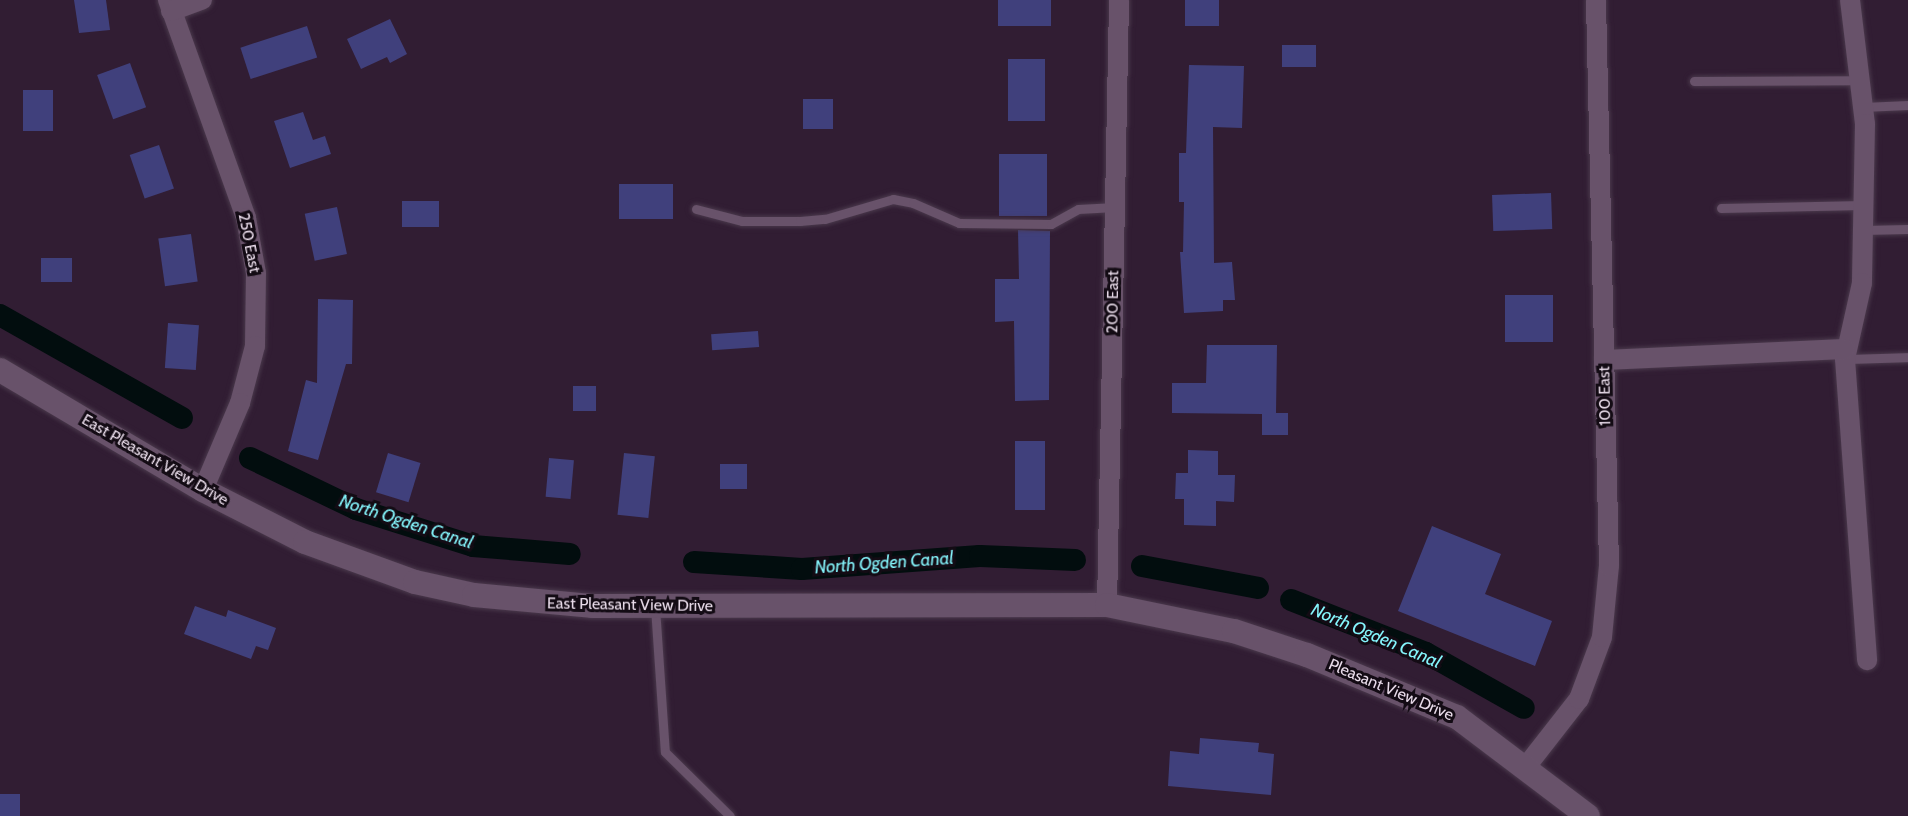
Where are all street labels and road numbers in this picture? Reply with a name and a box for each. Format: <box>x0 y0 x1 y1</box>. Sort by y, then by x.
street label: 250 East <box>234 212 264 274</box>
street label: 200 East <box>1103 270 1123 334</box>
street label: 100 East <box>1595 366 1615 426</box>
street label: East Pleasant View Drive <box>78 410 232 510</box>
street label: East Pleasant View Drive <box>547 594 713 616</box>
street label: Pleasant View Drive <box>1326 655 1456 725</box>

